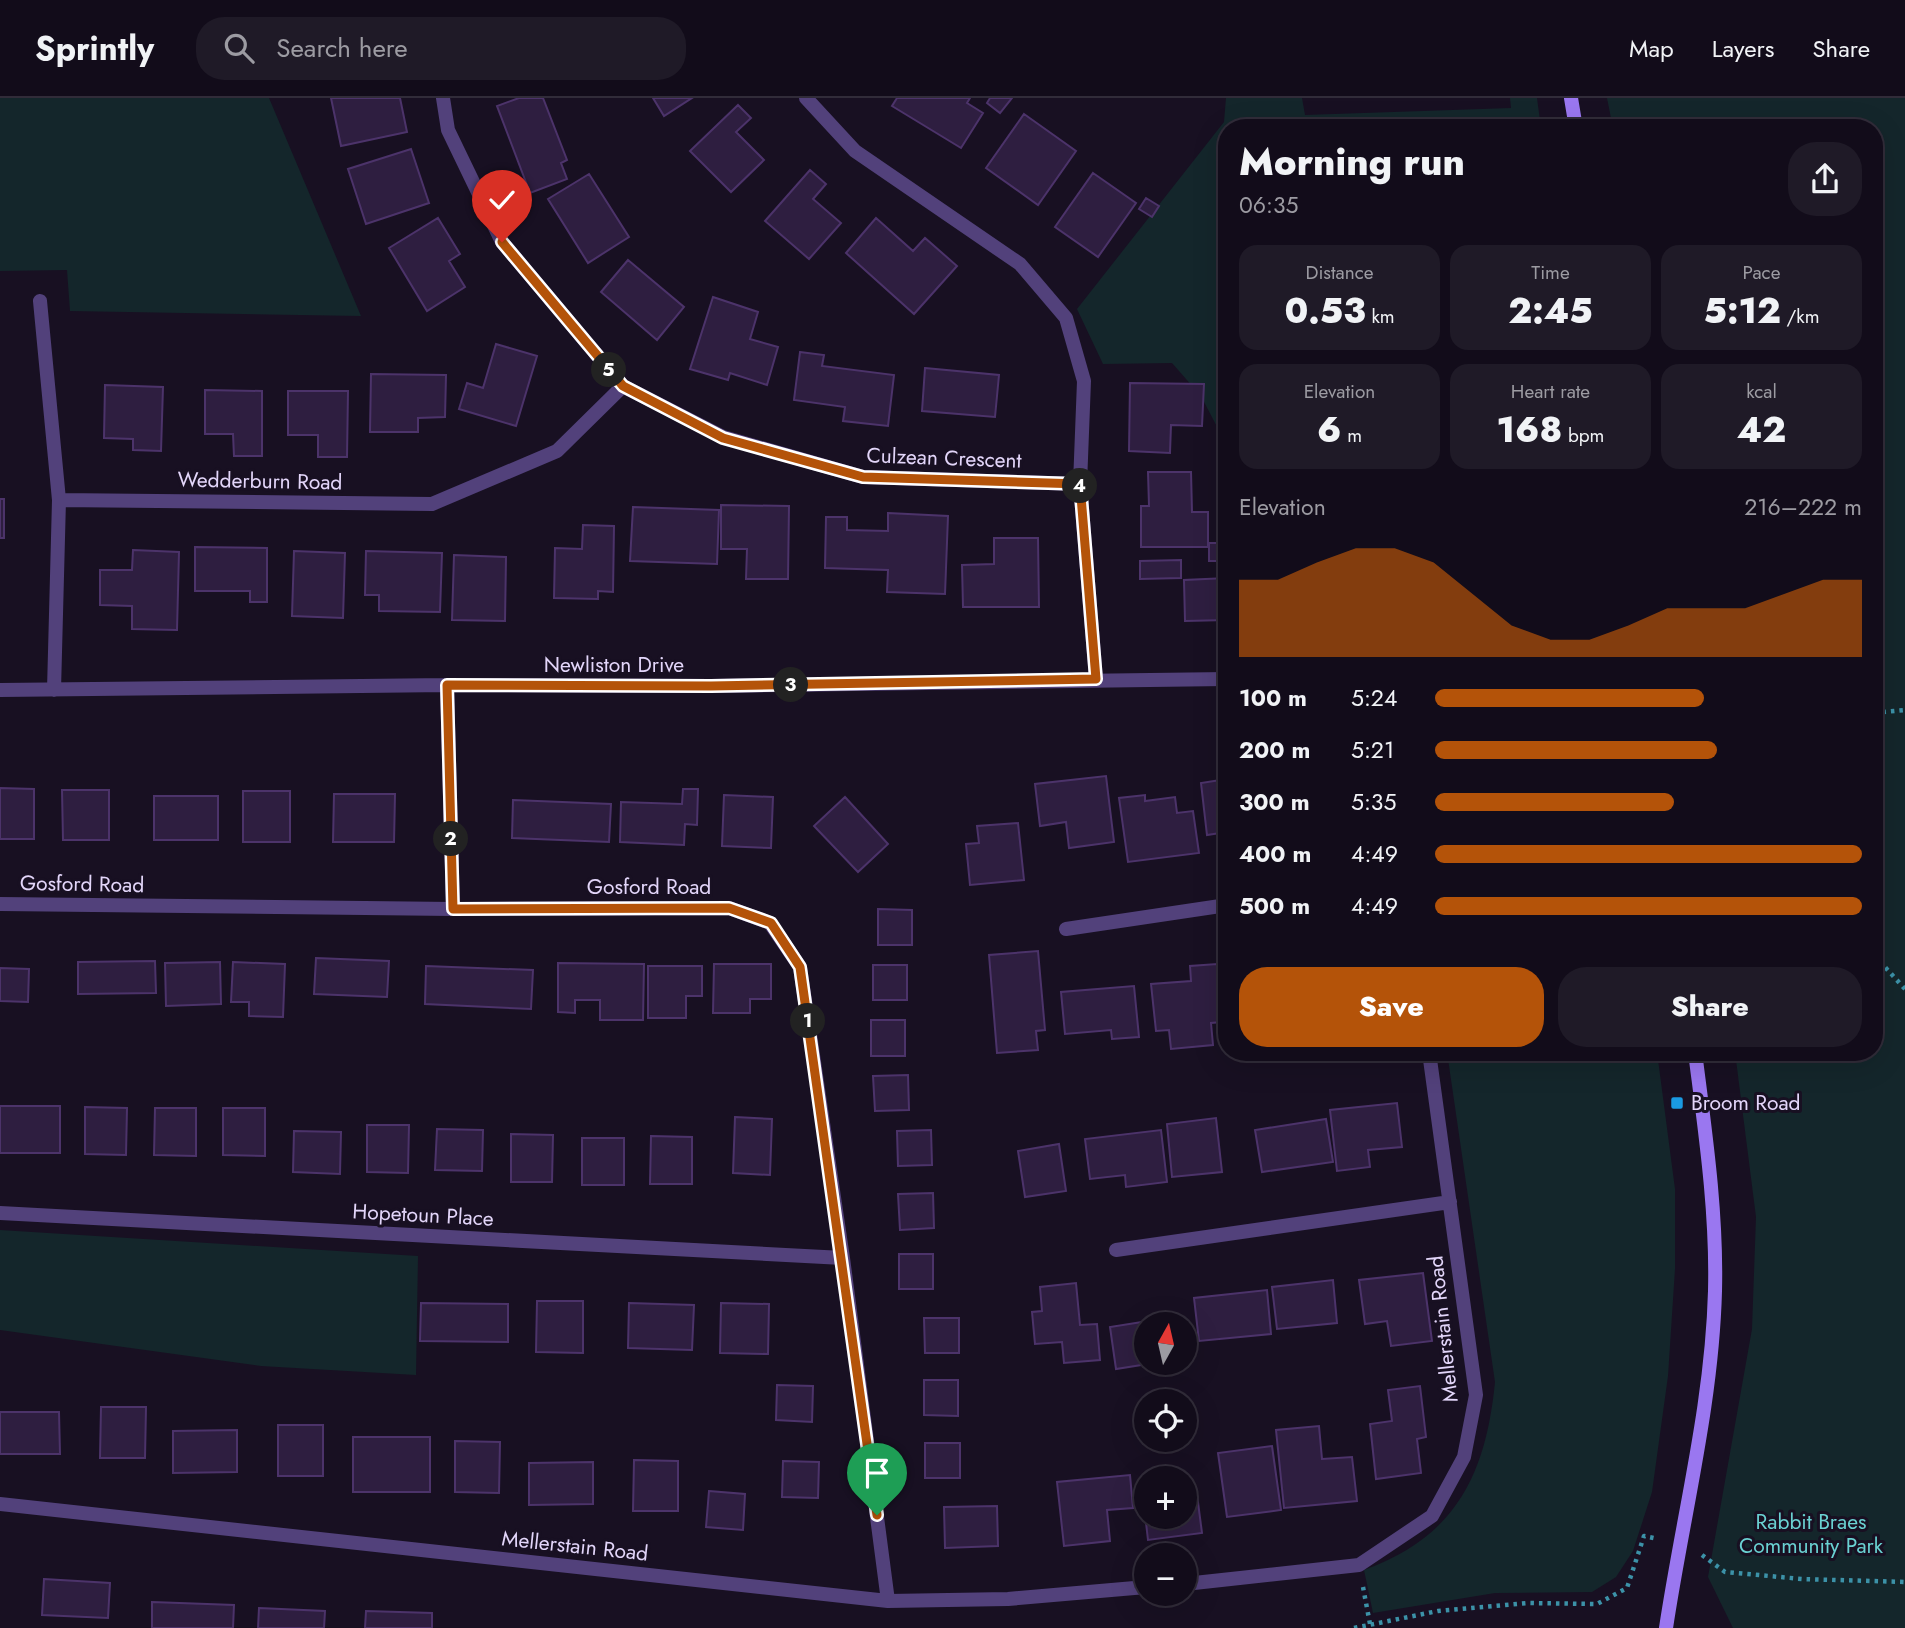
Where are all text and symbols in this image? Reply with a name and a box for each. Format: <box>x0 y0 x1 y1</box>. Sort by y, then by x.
search box <box>196 17 686 80</box>
text: Sprintly <box>35 25 154 72</box>
icon: search <box>220 29 258 67</box>
text: Search here <box>276 29 408 67</box>
text: Map <box>1629 31 1674 66</box>
text: Layers <box>1712 31 1774 66</box>
text: Share <box>1812 31 1870 66</box>
text: Morning run <box>1239 134 1465 189</box>
button: share <box>1788 142 1862 216</box>
pin <box>472 170 532 242</box>
icon: check <box>483 181 521 219</box>
text: 06:35 <box>1239 188 1298 222</box>
text: Distance <box>1305 259 1374 286</box>
text: Time <box>1531 259 1570 286</box>
text: Pace <box>1743 259 1780 286</box>
text: 0.53 <box>1284 286 1366 336</box>
text: 2:45 <box>1508 286 1593 336</box>
text: 5:12 <box>1704 286 1781 336</box>
text: km <box>1366 303 1395 330</box>
text: /km <box>1781 303 1819 330</box>
pin: 5 <box>592 352 626 388</box>
text: 5 <box>602 356 615 383</box>
text: Elevation <box>1304 378 1375 405</box>
text: Heart rate <box>1511 378 1590 405</box>
text: kcal <box>1746 378 1777 405</box>
text: 6 <box>1317 405 1341 455</box>
text: 168 <box>1497 405 1562 455</box>
text: 42 <box>1737 405 1786 455</box>
text: m <box>1341 422 1362 449</box>
text: bpm <box>1562 422 1604 449</box>
street label: Culzean Crescent <box>866 440 1022 476</box>
street label: Wedderburn Road <box>177 465 343 497</box>
pin: 4 <box>1062 468 1098 504</box>
text: 4 <box>1073 472 1086 499</box>
text: Elevation <box>1239 490 1326 524</box>
text: 216–222 m <box>1744 490 1862 524</box>
street label: Newliston Drive <box>544 650 684 680</box>
pin: 3 <box>774 668 808 702</box>
text: 3 <box>785 671 796 698</box>
text: 100 m <box>1239 681 1307 715</box>
text: 5:24 <box>1351 681 1397 715</box>
text: 200 m <box>1239 733 1310 767</box>
text: 5:21 <box>1351 733 1394 767</box>
text: 300 m <box>1239 785 1310 819</box>
text: 5:35 <box>1351 785 1396 819</box>
pin: 2 <box>434 822 468 856</box>
text: 2 <box>444 825 457 852</box>
text: 400 m <box>1239 837 1311 871</box>
text: 4:49 <box>1351 837 1398 871</box>
street label: Gosford Road <box>20 868 144 900</box>
street label: Gosford Road <box>587 872 711 902</box>
text: 500 m <box>1239 889 1310 923</box>
text: 4:49 <box>1351 889 1398 923</box>
button: Save <box>1239 967 1544 1047</box>
button: Share <box>1558 967 1862 1047</box>
pin: 1 <box>790 1004 826 1038</box>
text: 1 <box>803 1007 812 1034</box>
place label: Broom Road <box>1691 1088 1801 1118</box>
marker: Broom Road <box>1669 1095 1685 1111</box>
street label: Hopetoun Place <box>352 1196 495 1234</box>
street label: Mellerstain Road <box>1420 1254 1466 1404</box>
north arrow <box>1134 1312 1197 1376</box>
map controls <box>1134 1312 1197 1606</box>
button: locate <box>1134 1389 1197 1452</box>
pin <box>847 1443 907 1515</box>
icon: arrive <box>858 1454 896 1492</box>
button: + <box>1134 1466 1197 1529</box>
park label: Rabbit Braes Community Park <box>1739 1507 1884 1561</box>
street label: Mellerstain Road <box>500 1523 650 1569</box>
button: − <box>1134 1543 1197 1606</box>

